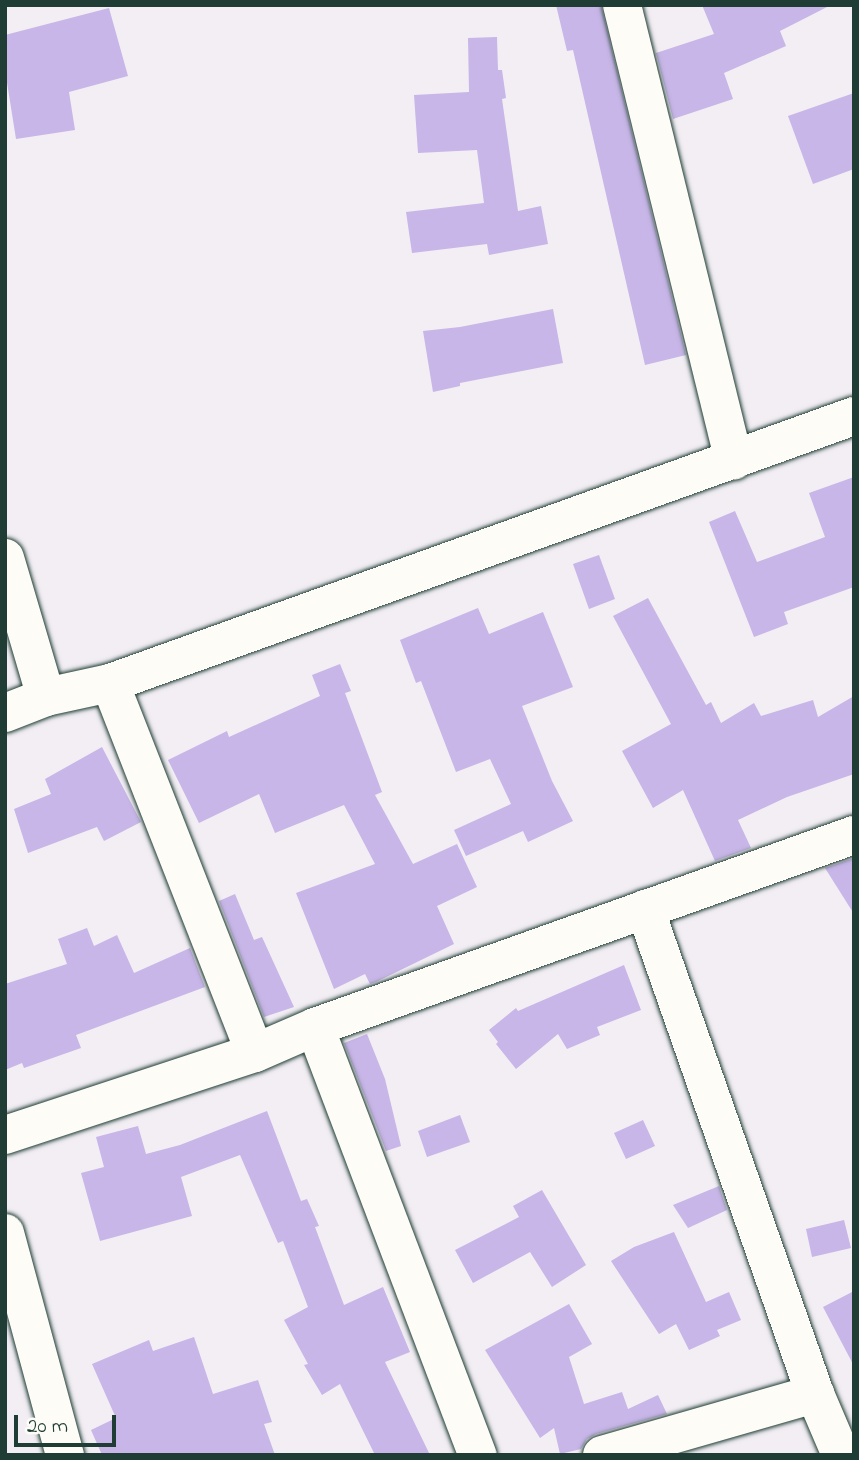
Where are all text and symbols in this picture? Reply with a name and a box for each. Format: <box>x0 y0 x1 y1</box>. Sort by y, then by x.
scale bar <box>18 1400 119 1444</box>
text: 20 m <box>27 1412 68 1442</box>

